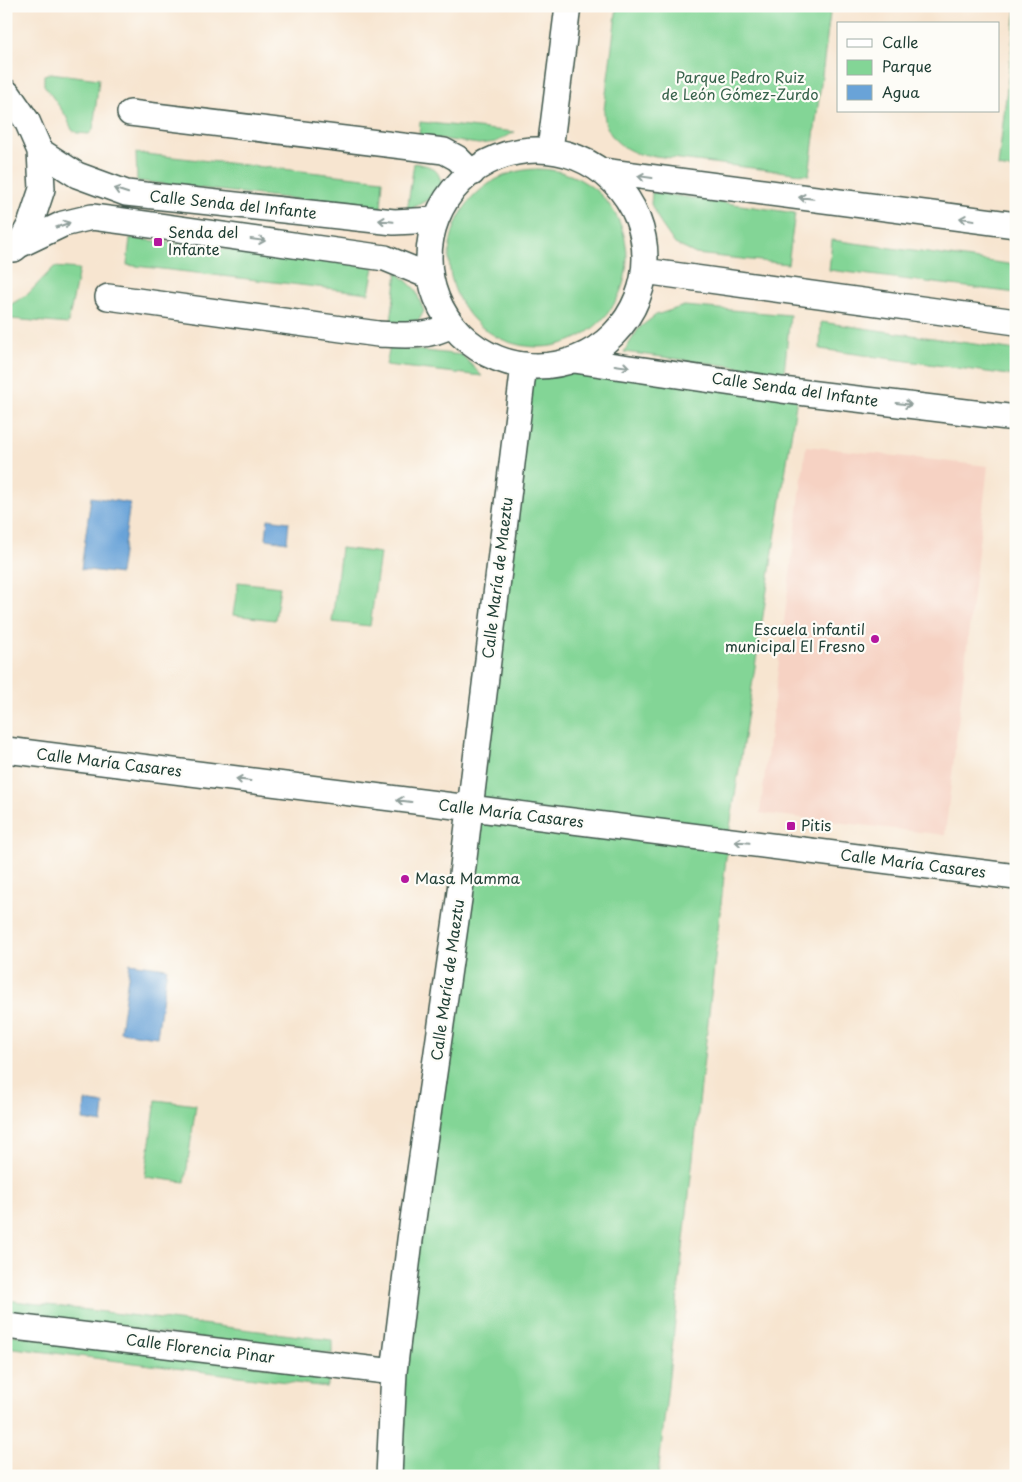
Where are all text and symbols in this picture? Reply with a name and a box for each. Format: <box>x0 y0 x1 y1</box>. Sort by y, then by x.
legend <box>837 22 1000 112</box>
text: Calle <box>882 30 919 53</box>
text: Parque <box>882 54 932 77</box>
park label: Parque Pedro Ruiz de León Gómez-Zurdo <box>661 65 819 105</box>
text: Agua <box>882 80 920 103</box>
one-way arrow <box>638 171 654 181</box>
street label: Calle Senda del Infante <box>148 183 318 224</box>
one-way arrow <box>113 186 129 195</box>
one-way arrow <box>799 193 815 203</box>
one-way arrow <box>960 214 976 224</box>
one-way arrow <box>378 217 394 226</box>
one-way arrow <box>55 220 70 229</box>
place label: Senda del Infante <box>168 220 238 260</box>
one-way arrow <box>250 235 266 245</box>
marker: Senda del Infante <box>152 236 164 248</box>
one-way arrow <box>614 362 630 372</box>
street label: Calle Senda del Infante <box>710 365 880 412</box>
one-way arrow <box>896 399 912 409</box>
street label: Calle María de Maeztu <box>475 496 518 660</box>
place label: Escuela infantil municipal El Fresno <box>725 617 865 657</box>
marker: Escuela infantil municipal El Fresno <box>869 633 881 645</box>
street label: Calle María Casares <box>35 741 183 782</box>
one-way arrow <box>235 775 251 785</box>
street label: Calle María Casares <box>437 792 585 833</box>
one-way arrow <box>396 796 412 806</box>
place label: Pitis <box>801 813 831 836</box>
marker: Pitis <box>785 820 797 832</box>
one-way arrow <box>734 837 750 846</box>
street label: Calle María Casares <box>839 842 987 883</box>
place label: Masa Mamma <box>415 866 520 889</box>
marker: Masa Mamma <box>399 873 411 885</box>
street label: Calle María de Maeztu <box>424 898 469 1062</box>
street label: Calle Florencia Pinar <box>125 1327 276 1368</box>

